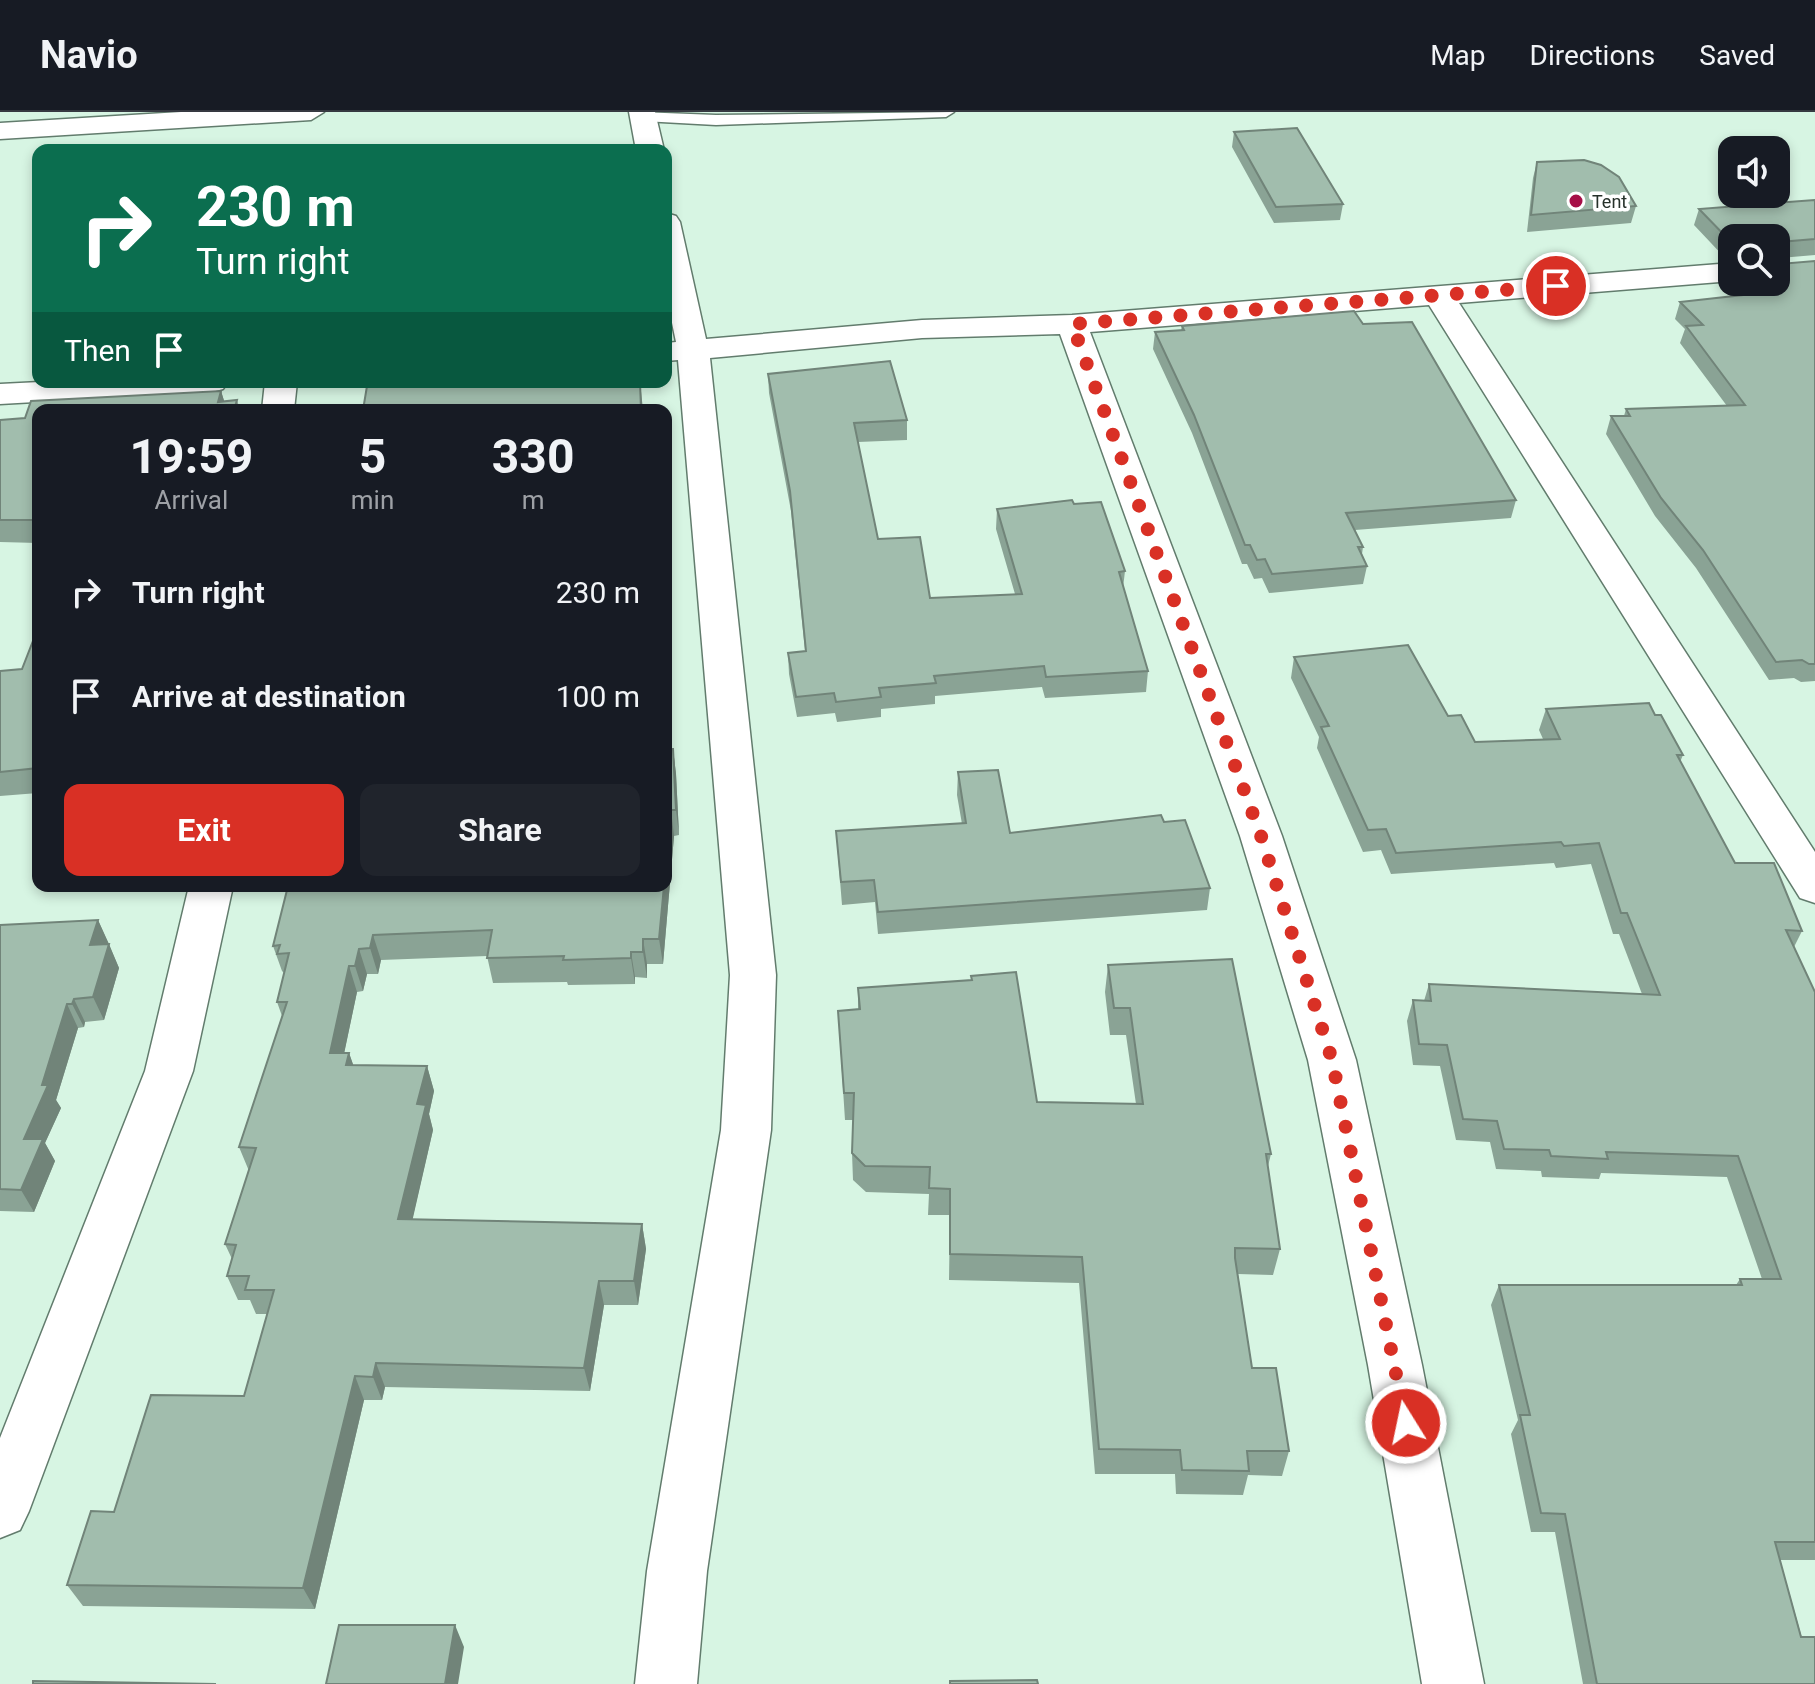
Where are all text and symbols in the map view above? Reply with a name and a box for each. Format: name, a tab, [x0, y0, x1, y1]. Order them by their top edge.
text: Navio	[40, 33, 138, 77]
text: Map	[1430, 39, 1486, 72]
text: Directions	[1530, 39, 1655, 72]
text: Saved	[1699, 39, 1775, 72]
map controls	[1718, 136, 1790, 296]
button: sound	[1718, 136, 1790, 208]
text: 230 m	[196, 174, 355, 240]
icon: right	[64, 176, 168, 280]
place label: Tent	[1592, 191, 1627, 212]
marker: Tent	[1567, 192, 1585, 210]
button: search	[1718, 224, 1790, 296]
text: Turn right	[196, 241, 349, 283]
pin	[1522, 252, 1590, 320]
icon: arrive	[1534, 264, 1578, 308]
icon: arrive	[147, 328, 191, 372]
text: Then	[64, 333, 131, 368]
text: 19:59	[130, 428, 253, 485]
text: 5	[359, 428, 386, 485]
text: 330	[492, 428, 574, 485]
text: Arrival	[155, 485, 228, 515]
text: min	[351, 485, 394, 515]
text: m	[522, 485, 545, 515]
icon: right	[64, 570, 108, 614]
text: Turn right	[132, 575, 265, 610]
text: 230 m	[556, 575, 640, 610]
icon: arrive	[64, 674, 108, 718]
text: Arrive at destination	[132, 679, 406, 714]
text: 100 m	[556, 679, 640, 714]
button: Exit	[64, 784, 344, 876]
button: Share	[360, 784, 640, 876]
position arrow	[1364, 1381, 1448, 1465]

